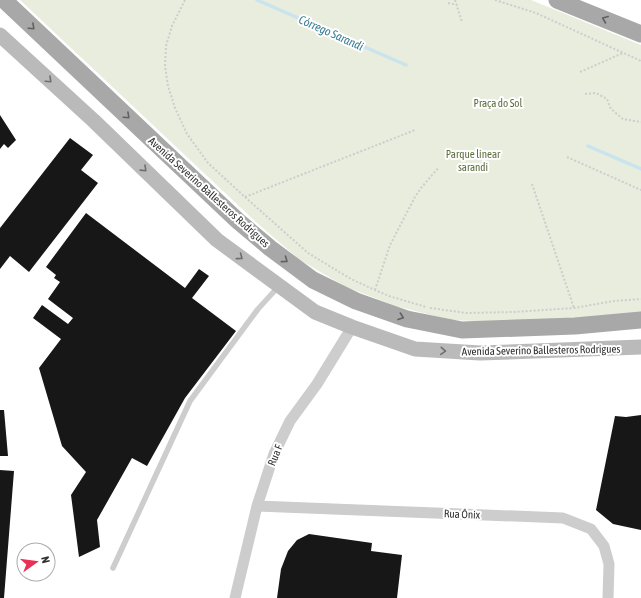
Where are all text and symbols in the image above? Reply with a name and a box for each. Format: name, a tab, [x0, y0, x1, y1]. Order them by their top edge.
water label: Córrego Sarandi	[296, 13, 366, 54]
one-way arrow	[601, 16, 608, 24]
one-way arrow	[27, 22, 35, 30]
one-way arrow	[44, 76, 52, 83]
park label: Praça do Sol	[474, 97, 522, 109]
one-way arrow	[122, 111, 129, 118]
street label: Avenida Severino Ballesteros Rodrigues	[146, 134, 272, 250]
park label: Parque linear sarandi	[446, 148, 501, 173]
one-way arrow	[139, 165, 147, 172]
one-way arrow	[236, 252, 243, 260]
one-way arrow	[281, 255, 288, 262]
one-way arrow	[397, 312, 404, 321]
street label: Avenida Severino Ballesteros Rodrigues	[462, 343, 620, 357]
one-way arrow	[440, 346, 446, 355]
street label: Rua F	[265, 442, 285, 467]
street label: Rua Ônix	[444, 507, 481, 521]
north arrow	[16, 542, 56, 582]
text: N	[39, 555, 52, 564]

